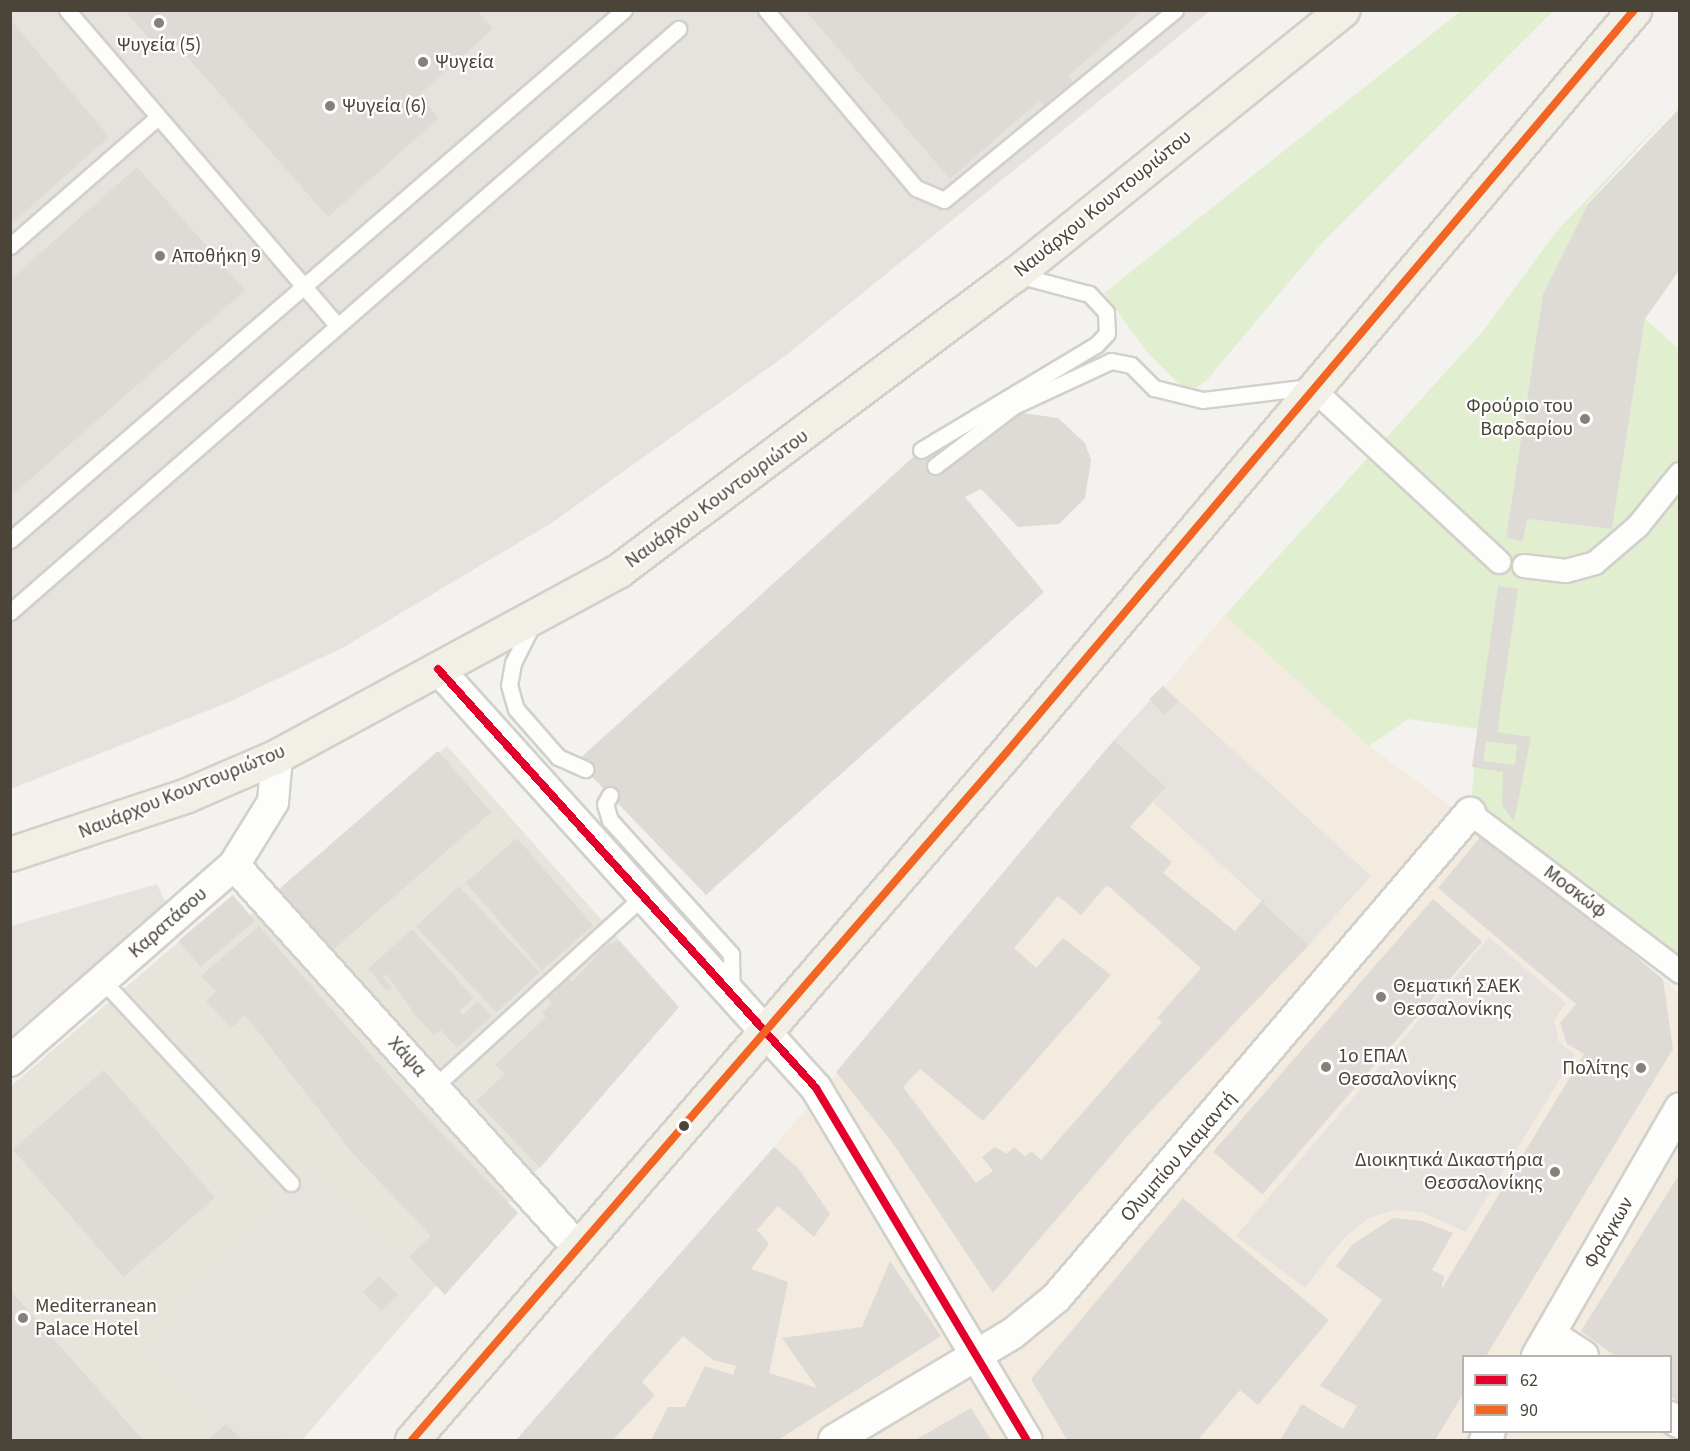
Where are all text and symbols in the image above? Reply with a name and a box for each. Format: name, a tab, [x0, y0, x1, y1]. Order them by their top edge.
marker: Ψυγεία (5)	[152, 16, 166, 30]
place label: Ψυγεία (5)	[117, 33, 201, 57]
place label: Ψυγεία	[435, 50, 494, 74]
marker: Ψυγεία	[416, 55, 430, 69]
place label: Ψυγεία (6)	[342, 94, 427, 118]
marker: Ψυγεία (6)	[323, 99, 337, 113]
street label: Ναυάρχου Κουντουριώτου	[1010, 125, 1196, 283]
place label: Αποθήκη 9	[172, 244, 261, 268]
marker: Αποθήκη 9	[153, 249, 167, 263]
place label: Φρούριο του Βαρδαρίου	[1466, 395, 1573, 442]
marker: Φρούριο του Βαρδαρίου	[1578, 412, 1592, 426]
street label: Ναυάρχου Κουντουριώτου	[621, 424, 813, 574]
street label: Ναυάρχου Κουντουριώτου	[75, 739, 289, 845]
street label: Μοσκώφ	[1539, 860, 1611, 924]
street label: Καρατάσου	[124, 882, 212, 964]
place label: Θεματική ΣΑΕΚ Θεσσαλονίκης	[1393, 974, 1520, 1021]
marker: Θεματική ΣΑΕΚ Θεσσαλονίκης	[1374, 990, 1388, 1004]
street label: Χάψα	[383, 1032, 431, 1082]
place label: 1ο ΕΠΑΛ Θεσσαλονίκης	[1338, 1044, 1457, 1091]
place label: Πολίτης	[1562, 1056, 1629, 1080]
marker: 1ο ΕΠΑΛ Θεσσαλονίκης	[1319, 1060, 1333, 1074]
marker: Πολίτης	[1634, 1061, 1648, 1075]
street label: Ολυμπίου Διαμαντή	[1116, 1087, 1242, 1227]
unlabelled marker	[678, 1120, 690, 1132]
place label: Διοικητικά Δικαστήρια Θεσσαλονίκης	[1355, 1148, 1543, 1195]
marker: Διοικητικά Δικαστήρια Θεσσαλονίκης	[1548, 1165, 1562, 1179]
street label: Φράγκων	[1579, 1193, 1639, 1273]
place label: Mediterranean Palace Hotel	[35, 1294, 157, 1341]
marker: Mediterranean Palace Hotel	[16, 1311, 30, 1325]
legend	[1462, 1355, 1672, 1433]
text: 62	[1520, 1368, 1538, 1393]
text: 90	[1520, 1398, 1538, 1423]

